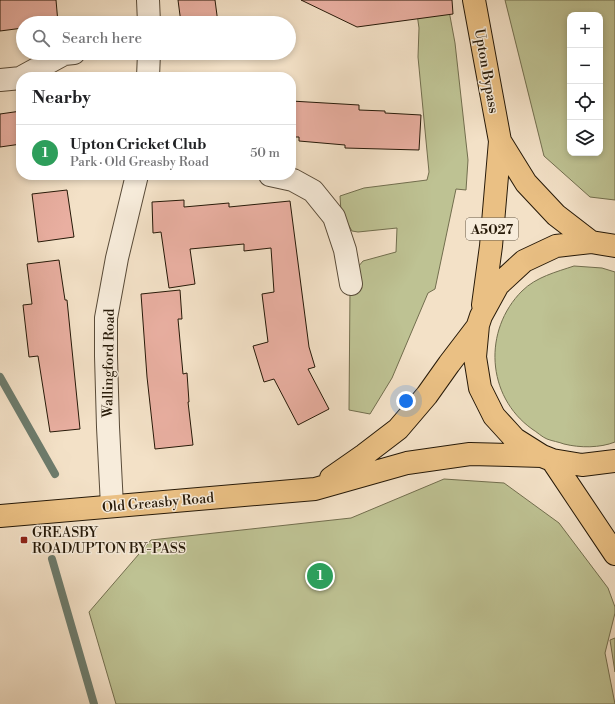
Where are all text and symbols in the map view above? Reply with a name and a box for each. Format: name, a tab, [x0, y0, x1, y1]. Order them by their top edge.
map controls	[567, 12, 603, 156]
button: +	[567, 12, 603, 48]
search box	[16, 16, 296, 60]
icon: search	[30, 27, 52, 49]
street label: Upton Bypass	[470, 27, 502, 115]
text: Search here	[62, 29, 142, 48]
button: −	[567, 48, 603, 84]
button: locate	[567, 84, 603, 120]
text: Nearby	[32, 87, 91, 109]
button: layers	[567, 120, 603, 156]
text: Upton Cricket Club	[70, 135, 207, 154]
text: 1	[42, 145, 48, 161]
text: 50 m	[250, 145, 280, 161]
text: Park · Old Greasby Road	[70, 154, 209, 170]
road number: A5027	[466, 218, 518, 240]
street label: Wallingford Road	[99, 308, 119, 419]
your location	[396, 391, 416, 411]
street label: Old Greasby Road	[101, 489, 215, 517]
place label: GREASBY ROAD/UPTON BY-PASS	[32, 524, 186, 558]
marker: GREASBY ROAD/UPTON BY-PASS	[19, 535, 29, 545]
pin: 1	[307, 561, 333, 591]

